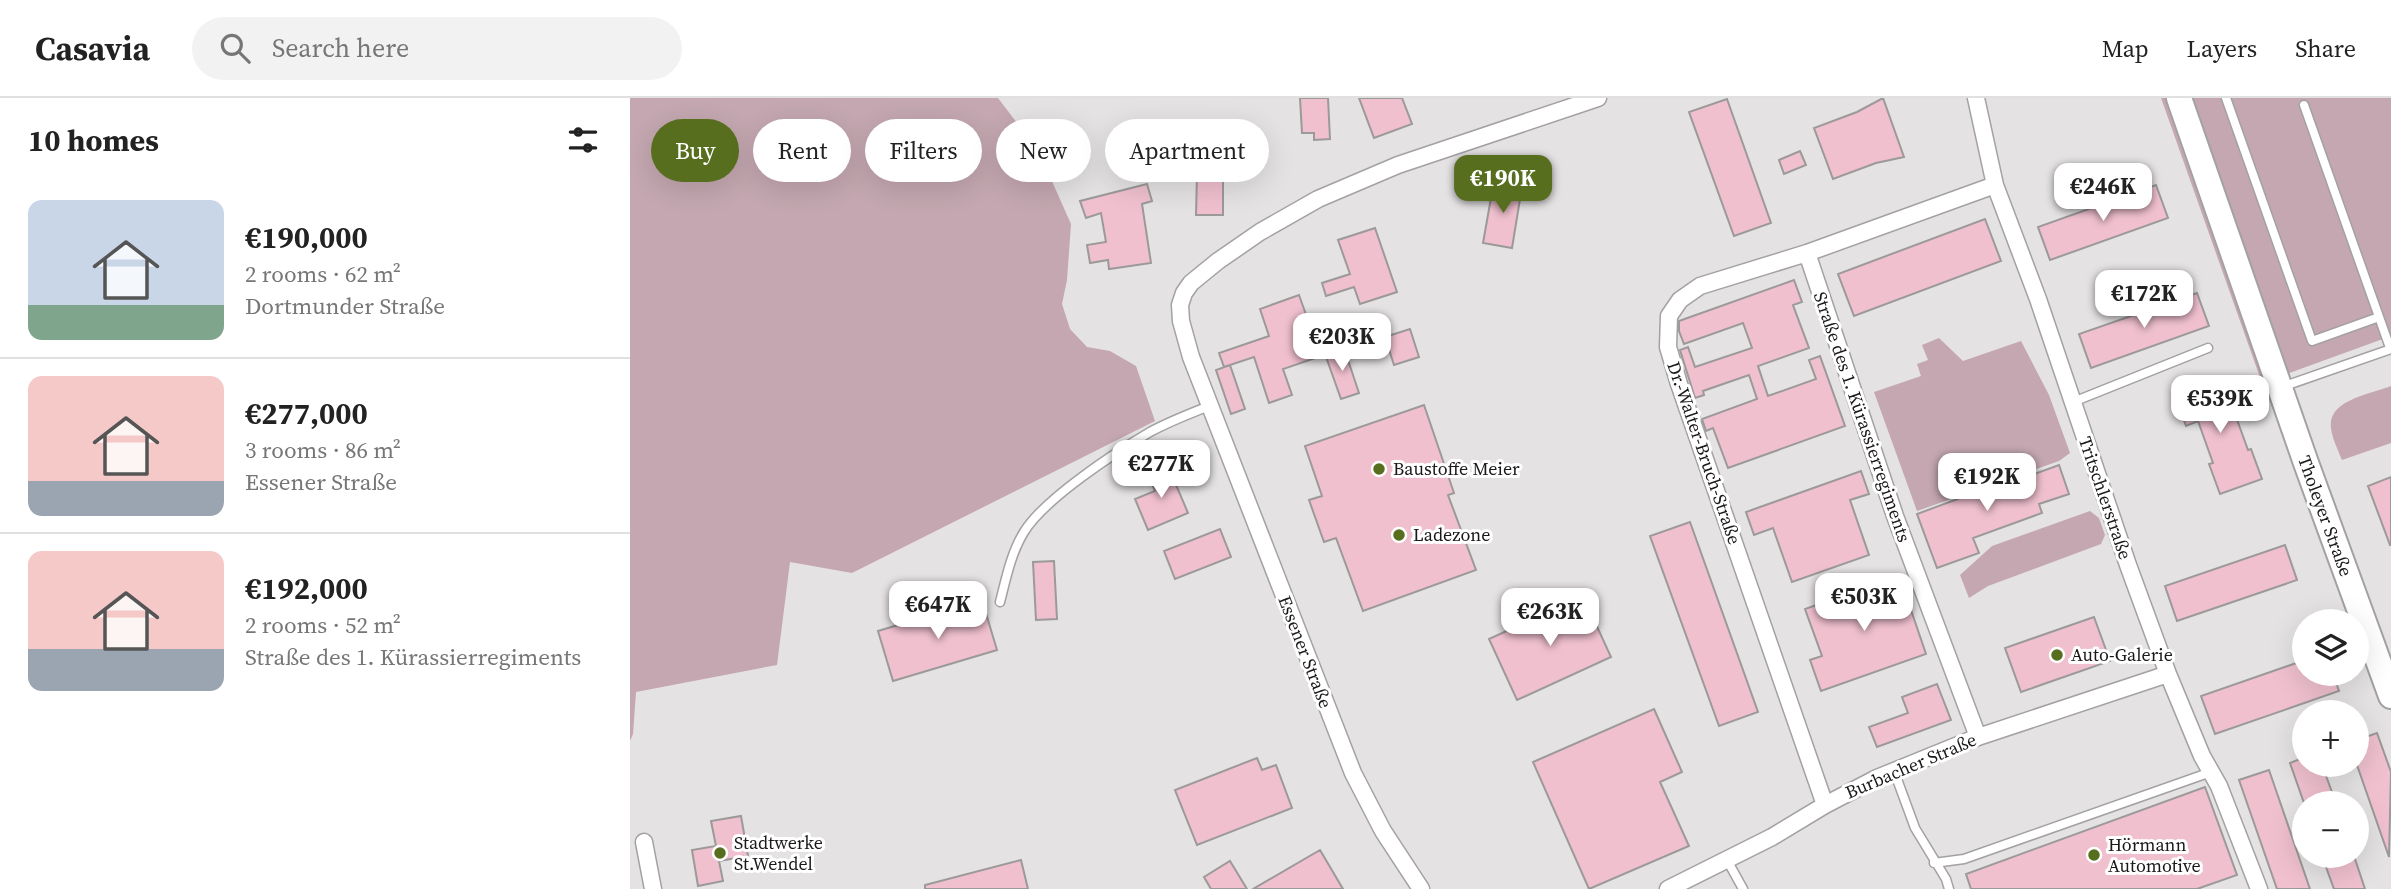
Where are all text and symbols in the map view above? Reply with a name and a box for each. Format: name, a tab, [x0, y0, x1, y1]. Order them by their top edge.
search box	[192, 17, 682, 80]
text: Casavia	[35, 26, 150, 71]
icon: search	[216, 29, 254, 67]
text: Search here	[272, 30, 409, 66]
text: Map	[2102, 32, 2149, 65]
text: Layers	[2187, 32, 2257, 65]
text: Share	[2295, 32, 2356, 65]
chip: Buy	[651, 119, 739, 182]
chip: Rent	[753, 119, 851, 182]
chip: Filters	[865, 119, 982, 182]
chip: New	[996, 119, 1091, 182]
chip: Apartment	[1105, 119, 1269, 182]
text: 10 homes	[28, 120, 159, 161]
icon: filters	[564, 121, 602, 159]
pin: €190K	[1454, 156, 1552, 215]
text: €190K	[1470, 162, 1536, 194]
pin: €246K	[2054, 164, 2152, 223]
text: €246K	[2070, 170, 2136, 202]
text: €190,000	[245, 217, 368, 258]
icon: home	[84, 228, 168, 312]
text: 2 rooms · 62 m²	[245, 258, 401, 290]
pin: €172K	[2095, 271, 2193, 330]
text: €172K	[2111, 277, 2177, 309]
street label: Straße des 1. Kürassierregiments	[1808, 288, 1917, 545]
text: Dortmunder Straße	[245, 290, 445, 322]
pin: €203K	[1293, 314, 1391, 373]
text: €203K	[1309, 320, 1375, 352]
street label: Dr.-Walter-Bruch-Straße	[1661, 358, 1748, 548]
pin: €539K	[2171, 376, 2269, 435]
text: €539K	[2187, 382, 2253, 414]
text: €277,000	[245, 393, 368, 434]
icon: home	[84, 404, 168, 488]
street label: Tritschlerstraße	[2073, 433, 2138, 563]
text: 3 rooms · 86 m²	[245, 434, 401, 466]
pin: €277K	[1112, 440, 1210, 500]
text: €277K	[1128, 447, 1194, 479]
street label: Tholeyer Straße	[2292, 452, 2359, 580]
pin: €192K	[1938, 454, 2036, 513]
place label: Baustoffe Meier	[1393, 456, 1520, 481]
text: €192K	[1954, 460, 2020, 492]
marker: Baustoffe Meier	[1371, 461, 1387, 477]
text: Essener Straße	[245, 466, 397, 498]
place label: Ladezone	[1413, 522, 1490, 547]
marker: Ladezone	[1391, 527, 1407, 543]
text: €192,000	[245, 568, 368, 609]
pin: €503K	[1815, 574, 1913, 633]
icon: home	[84, 579, 168, 663]
text: €503K	[1831, 580, 1897, 612]
pin: €647K	[889, 582, 987, 641]
text: €647K	[905, 588, 971, 620]
pin: €263K	[1501, 588, 1599, 648]
street label: Essener Straße	[1272, 592, 1338, 712]
text: €263K	[1517, 595, 1583, 627]
text: 2 rooms · 52 m²	[245, 609, 401, 641]
map controls	[2292, 609, 2369, 868]
button: layers	[2292, 609, 2369, 686]
text: Straße des 1. Kürassierregiments	[245, 641, 581, 673]
place label: Auto-Galerie	[2071, 642, 2173, 667]
marker: Auto-Galerie	[2049, 647, 2065, 663]
button: +	[2292, 700, 2369, 777]
street label: Burbacher Straße	[1841, 727, 1980, 804]
button: −	[2292, 791, 2369, 868]
place label: Stadtwerke St.Wendel	[734, 830, 823, 876]
place label: Hörmann Automotive	[2108, 832, 2201, 878]
marker: Stadtwerke St.Wendel	[712, 845, 728, 861]
marker: Hörmann Automotive	[2086, 847, 2102, 863]

